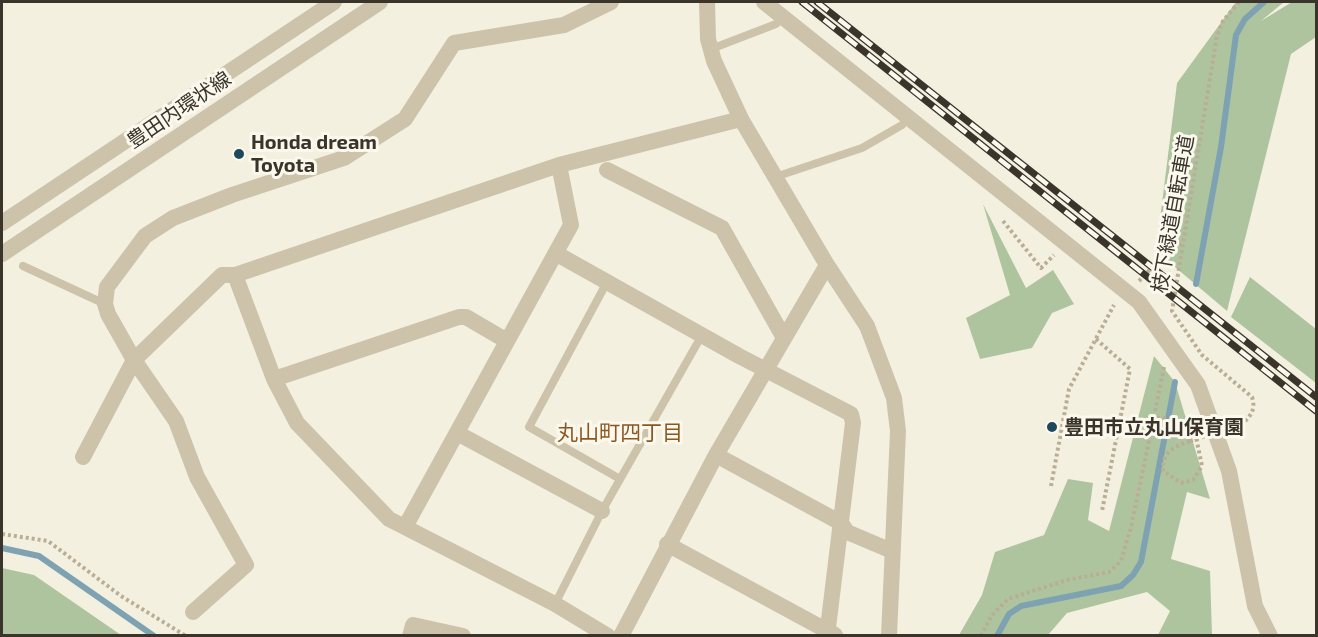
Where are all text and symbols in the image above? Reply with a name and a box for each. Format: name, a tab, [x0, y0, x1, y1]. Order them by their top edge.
street label: 豊田内環状線	[123, 67, 235, 153]
place label: Honda dream Toyota	[251, 130, 377, 177]
street label: 枝下緑道自転車道	[1147, 133, 1199, 295]
marker: Honda dream Toyota	[232, 147, 246, 161]
place label: 豊田市立丸山保育園	[1064, 415, 1244, 439]
district label: 丸山町四丁目	[557, 420, 683, 446]
marker: 豊田市立丸山保育園	[1045, 420, 1059, 434]

